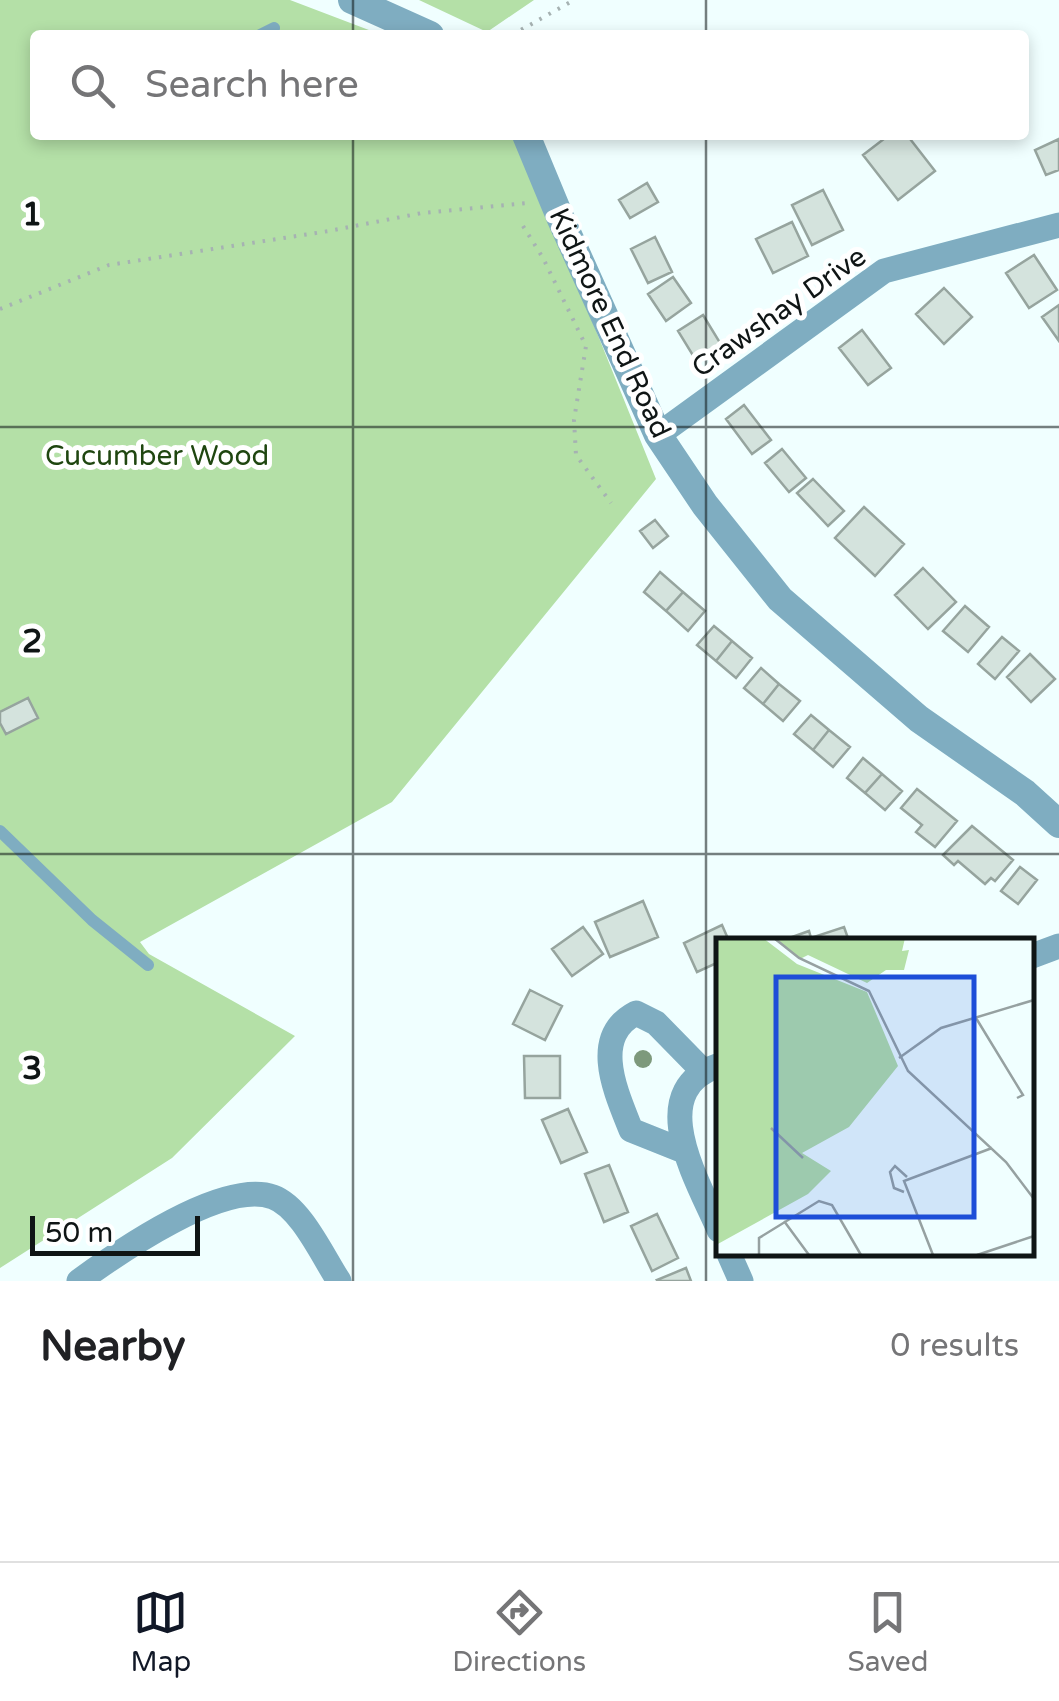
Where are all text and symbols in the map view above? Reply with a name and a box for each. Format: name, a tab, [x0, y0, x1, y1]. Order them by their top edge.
search box	[30, 30, 1029, 140]
icon: search	[65, 58, 120, 113]
text: Search here	[145, 62, 359, 108]
text: 1	[22, 196, 42, 234]
street label: Kidmore End Road	[542, 203, 678, 443]
street label: Crawshay Drive	[685, 239, 873, 385]
park label: Cucumber Wood	[45, 439, 269, 473]
text: 2	[22, 623, 42, 661]
inset map	[716, 938, 1034, 1256]
text: 3	[22, 1050, 42, 1088]
scale bar	[30, 1211, 200, 1256]
text: 50 m	[45, 1216, 113, 1250]
text: Nearby	[40, 1321, 185, 1372]
text: 0 results	[890, 1327, 1019, 1365]
tab: Map	[131, 1585, 191, 1679]
tab: Directions	[452, 1585, 586, 1679]
tab: Saved	[847, 1585, 928, 1679]

